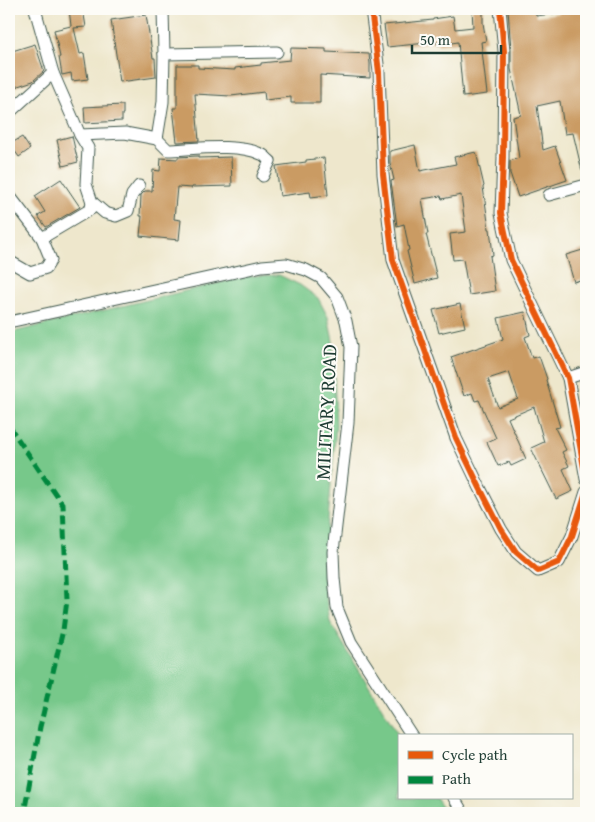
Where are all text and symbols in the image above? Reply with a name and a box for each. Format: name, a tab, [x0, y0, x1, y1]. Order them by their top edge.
scale bar	[412, 22, 501, 54]
text: 50 m	[420, 29, 451, 50]
street label: MILITARY ROAD	[307, 343, 344, 481]
legend	[398, 734, 572, 800]
text: Cycle path	[442, 744, 508, 765]
text: Path	[442, 768, 471, 789]

